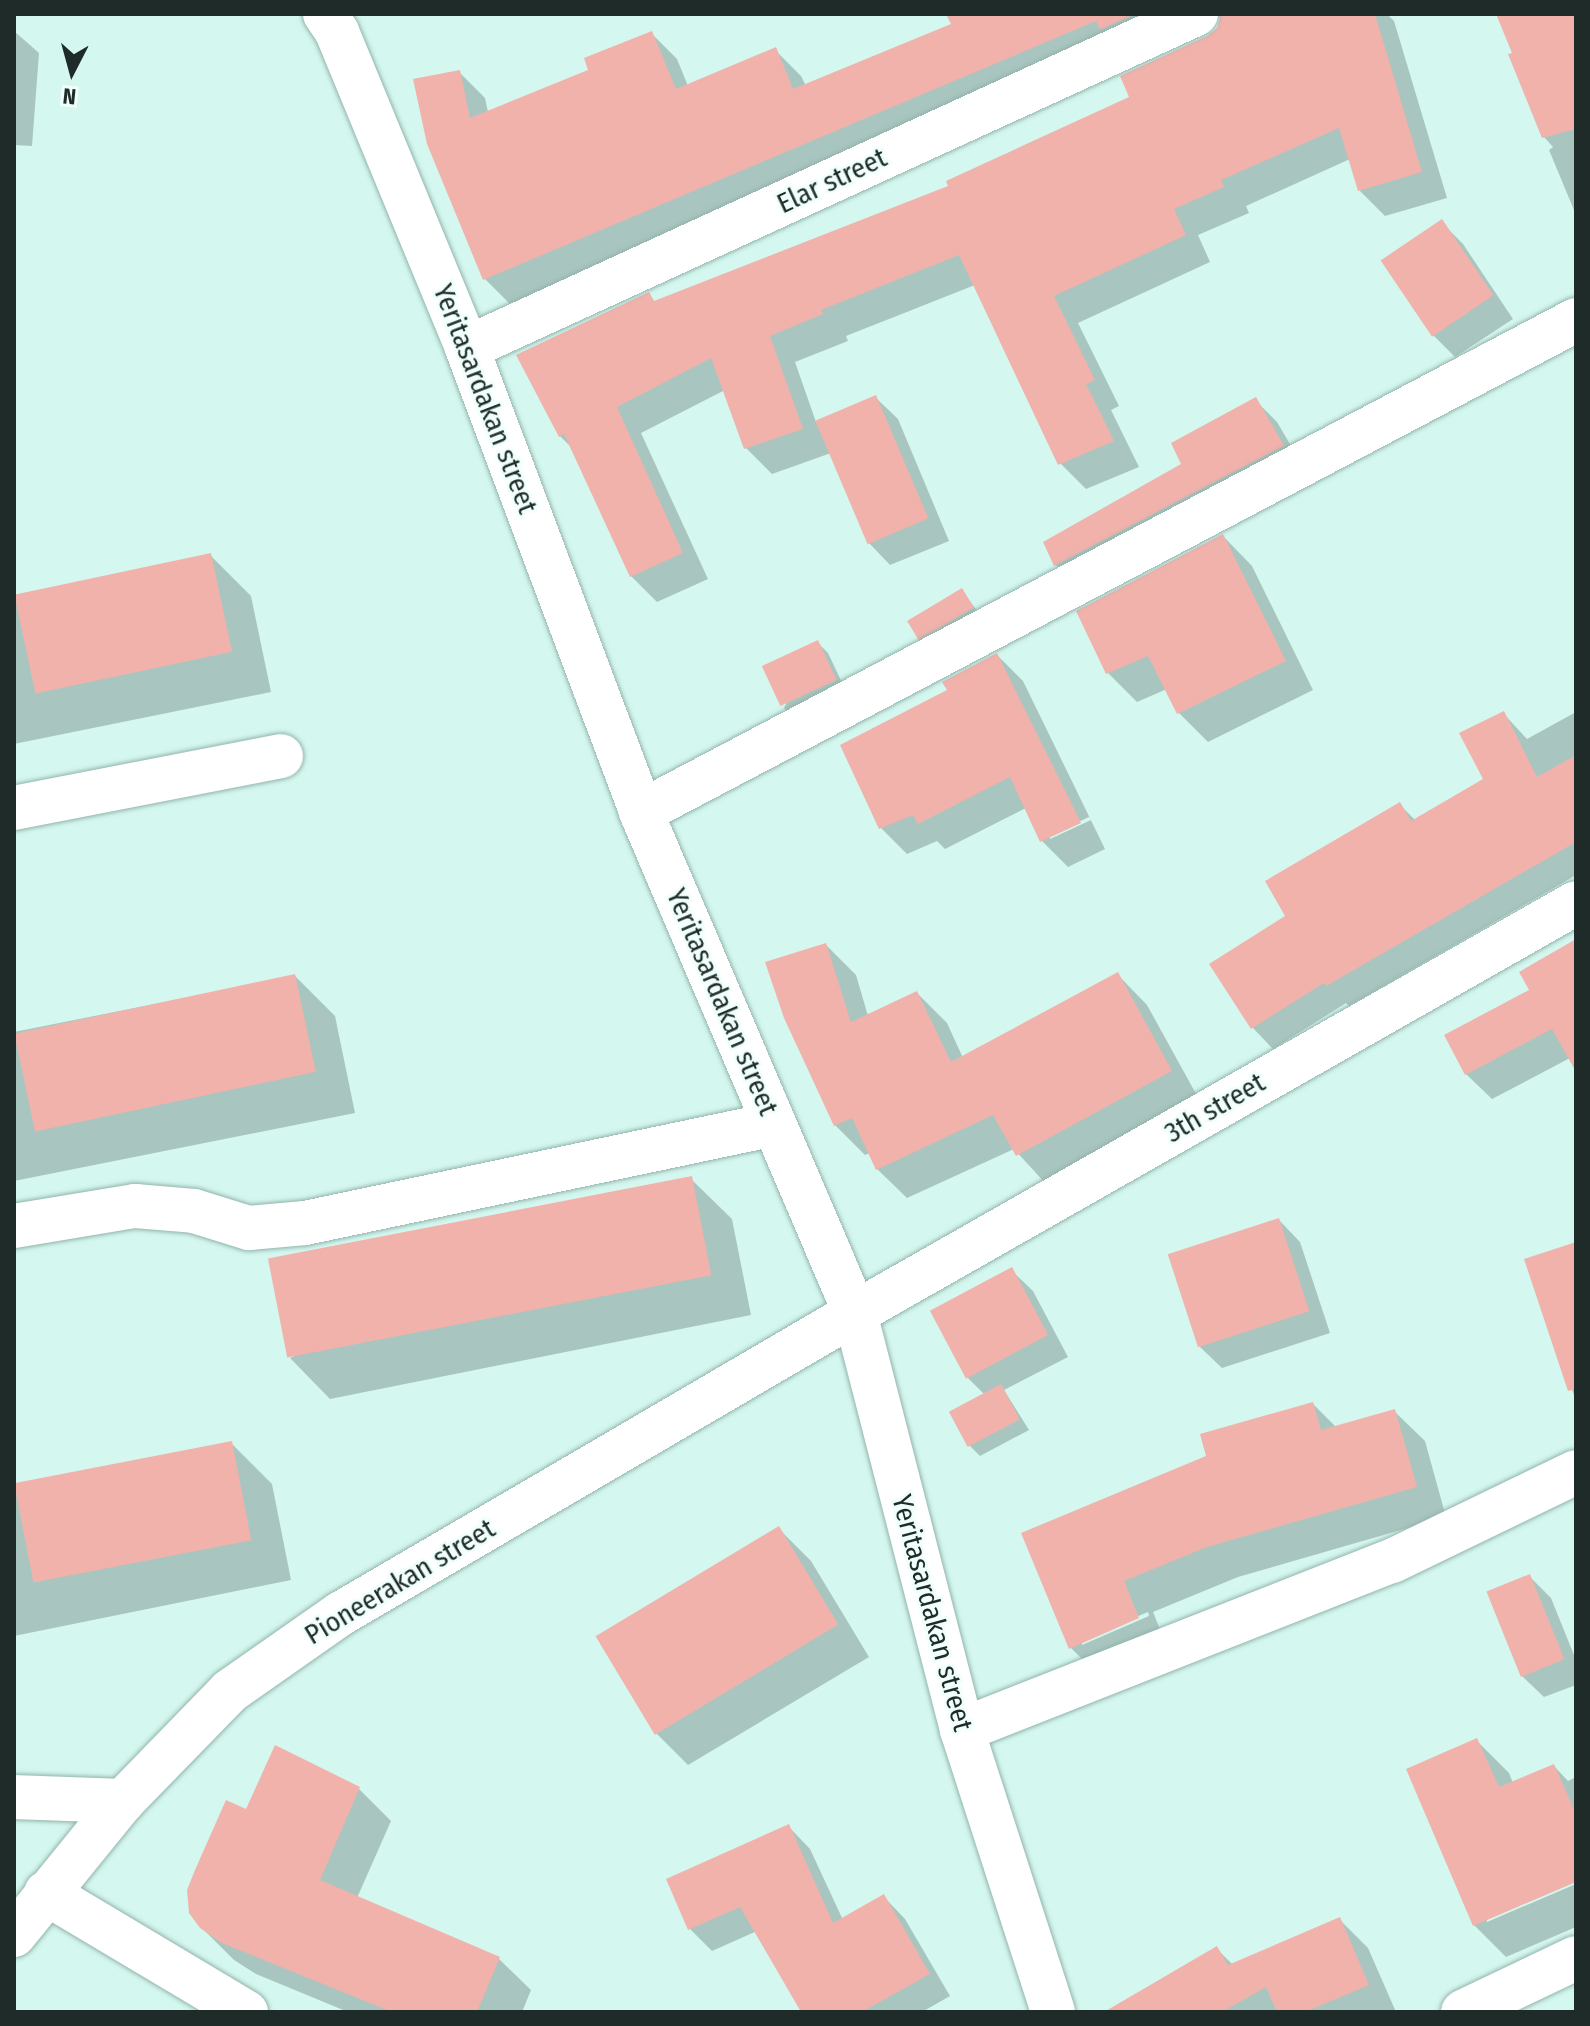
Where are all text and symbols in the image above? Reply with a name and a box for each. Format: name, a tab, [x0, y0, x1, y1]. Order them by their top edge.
north arrow	[32, 32, 112, 112]
text: N	[61, 82, 77, 110]
street label: Elar street	[772, 141, 892, 221]
street label: Yeritasardakan street	[426, 279, 544, 519]
street label: Yeritasardakan street	[659, 883, 785, 1121]
street label: 3th street	[1159, 1066, 1271, 1150]
street label: Yeritasardakan street	[884, 1491, 980, 1735]
street label: Pioneerakan street	[299, 1512, 501, 1652]

